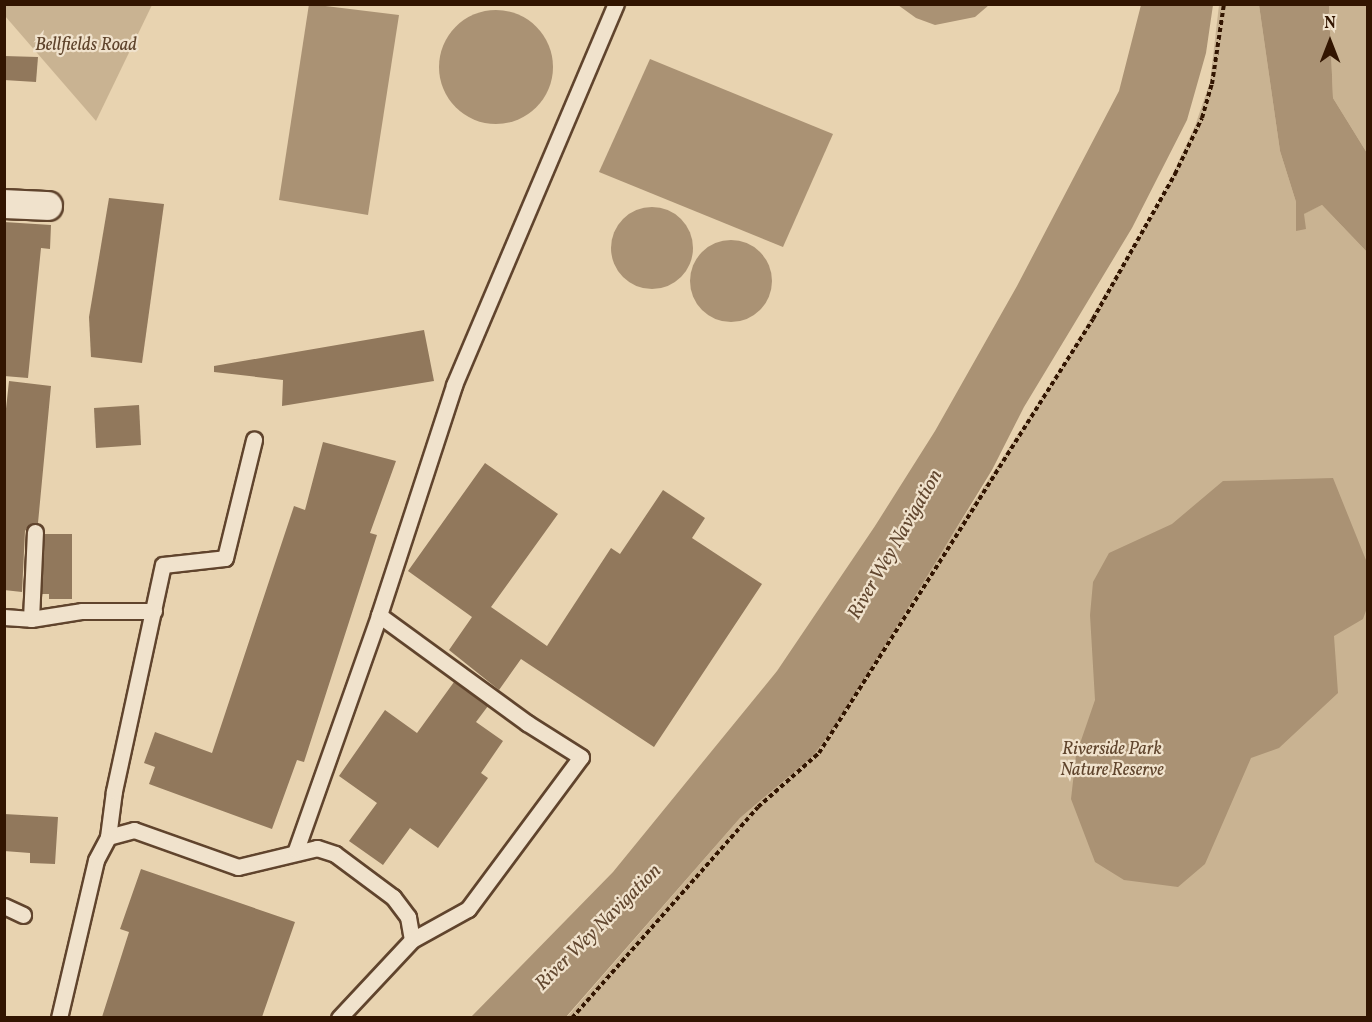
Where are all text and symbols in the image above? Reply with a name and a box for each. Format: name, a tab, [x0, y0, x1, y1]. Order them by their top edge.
north arrow	[1300, 12, 1360, 72]
text: N	[1324, 13, 1336, 35]
park label: Bellfields Road	[35, 35, 137, 57]
water label: River Wey Navigation	[843, 466, 949, 624]
park label: Riverside Park Nature Reserve	[1060, 740, 1164, 783]
water label: River Wey Navigation	[531, 860, 667, 996]

